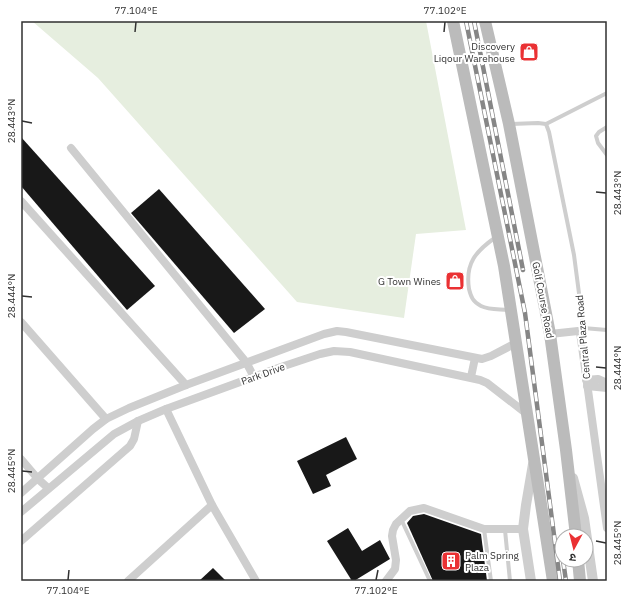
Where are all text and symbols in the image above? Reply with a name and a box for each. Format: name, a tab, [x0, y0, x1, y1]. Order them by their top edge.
text: 77.104°E	[114, 4, 158, 17]
text: 77.102°E	[423, 4, 467, 17]
place label: Discovery Liqour Warehouse	[434, 40, 516, 65]
shop icon: Discovery Liqour Warehouse	[518, 41, 540, 63]
text: 28.443°N	[5, 99, 18, 143]
text: 28.443°N	[611, 171, 624, 215]
street label: Golf Course Road	[529, 261, 557, 339]
shop icon: G Town Wines	[444, 270, 466, 292]
text: 28.444°N	[5, 274, 18, 318]
place label: G Town Wines	[378, 275, 441, 288]
street label: Central Plaza Road	[573, 294, 593, 380]
text: 28.444°N	[611, 346, 624, 390]
street label: Park Drive	[239, 360, 287, 388]
text: 28.445°N	[5, 449, 18, 493]
text: 28.445°N	[611, 521, 624, 565]
north arrow	[554, 528, 594, 568]
place label: Palm Spring Plaza	[465, 549, 520, 574]
building icon: Palm Spring Plaza	[440, 550, 462, 572]
text: उ	[568, 551, 577, 565]
text: 77.104°E	[46, 584, 90, 597]
text: 77.102°E	[354, 584, 398, 597]

